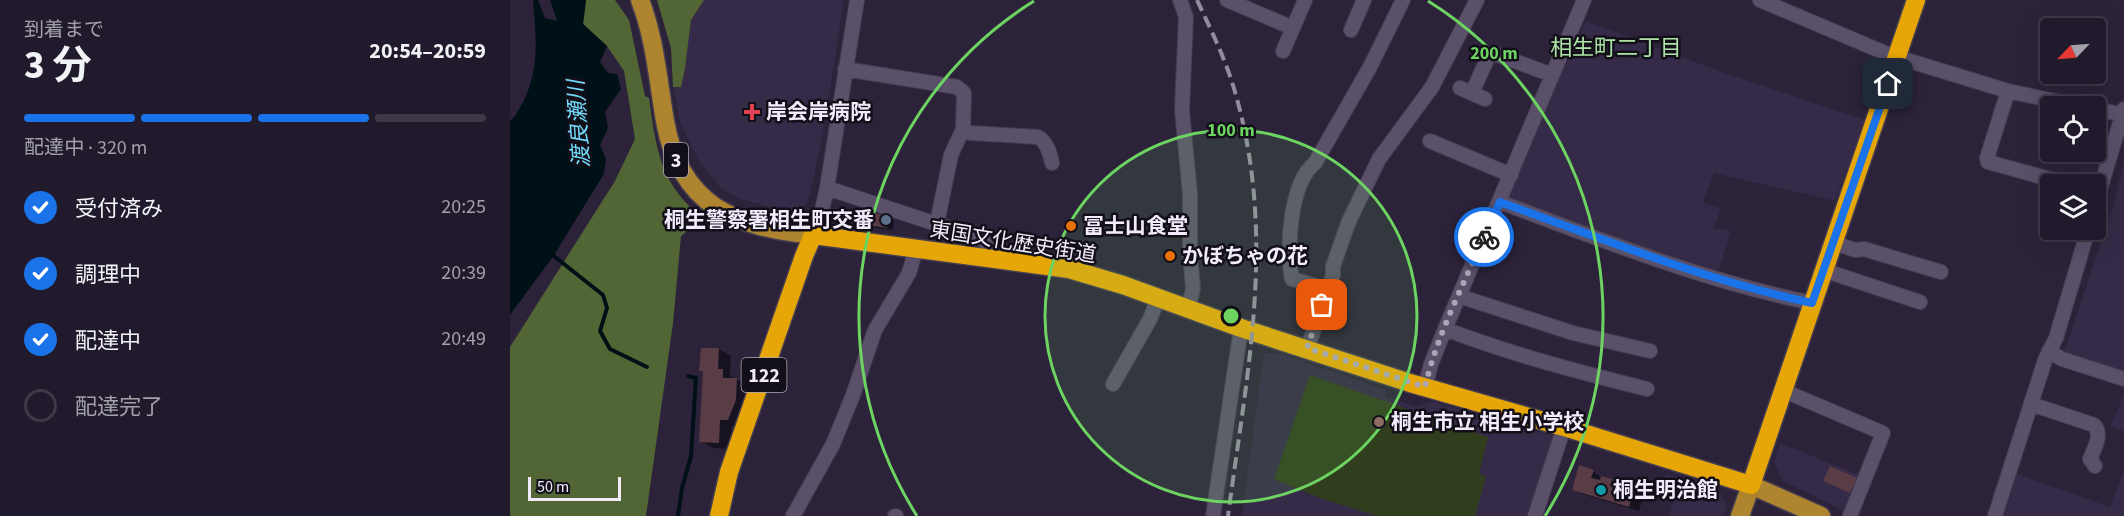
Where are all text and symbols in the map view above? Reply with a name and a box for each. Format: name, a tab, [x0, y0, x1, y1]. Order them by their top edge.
text: 到着まで	[24, 16, 104, 44]
north arrow	[2040, 18, 2106, 84]
map controls	[2040, 18, 2106, 240]
district label: 相生町二丁目	[1550, 32, 1682, 64]
text: 20:54–20:59	[369, 35, 486, 67]
text: 3 分	[24, 38, 91, 94]
text: 200 m	[1470, 41, 1518, 66]
pin	[1862, 58, 1913, 109]
icon: home	[1871, 67, 1904, 100]
water label: 渡良瀬川	[560, 77, 598, 169]
button: locate	[2040, 96, 2106, 162]
place label: 岸会岸病院	[766, 97, 871, 127]
marker: 岸会岸病院	[743, 103, 761, 121]
text: 100 m	[1207, 118, 1255, 143]
text: 配達中 · 320 m	[24, 134, 147, 162]
road number: 3	[664, 143, 688, 177]
button: layers	[2040, 174, 2106, 240]
icon: check	[24, 191, 57, 224]
text: 受付済み	[75, 193, 163, 225]
text: 20:25	[441, 193, 486, 221]
place label: 桐生警察署相生町交番	[664, 205, 874, 235]
courier	[1454, 207, 1514, 267]
place label: 冨士山食堂	[1083, 211, 1188, 241]
marker: 桐生警察署相生町交番	[879, 213, 893, 227]
street label: 東国文化歴史街道	[928, 214, 1098, 270]
marker: 冨士山食堂	[1064, 219, 1078, 233]
icon: bike	[1468, 221, 1501, 254]
place label: かぼちゃの花	[1182, 241, 1308, 271]
marker: かぼちゃの花	[1163, 249, 1177, 263]
icon: check	[24, 257, 57, 290]
text: 調理中	[75, 259, 141, 291]
text: 20:39	[441, 259, 486, 287]
pin	[1296, 279, 1347, 330]
icon: bag	[1305, 288, 1338, 321]
centre of rings	[1221, 306, 1241, 326]
icon: check	[24, 323, 57, 356]
text: 配達中	[75, 325, 141, 357]
text: 20:49	[441, 325, 486, 353]
road number: 122	[742, 358, 786, 392]
text: 配達完了	[75, 391, 163, 423]
place label: 桐生市立 相生小学校	[1391, 407, 1584, 437]
marker: 桐生市立 相生小学校	[1372, 415, 1386, 429]
scale bar	[528, 474, 621, 502]
place label: 桐生明治館	[1613, 475, 1718, 505]
text: 50 m	[537, 476, 569, 498]
marker: 桐生明治館	[1594, 483, 1608, 497]

